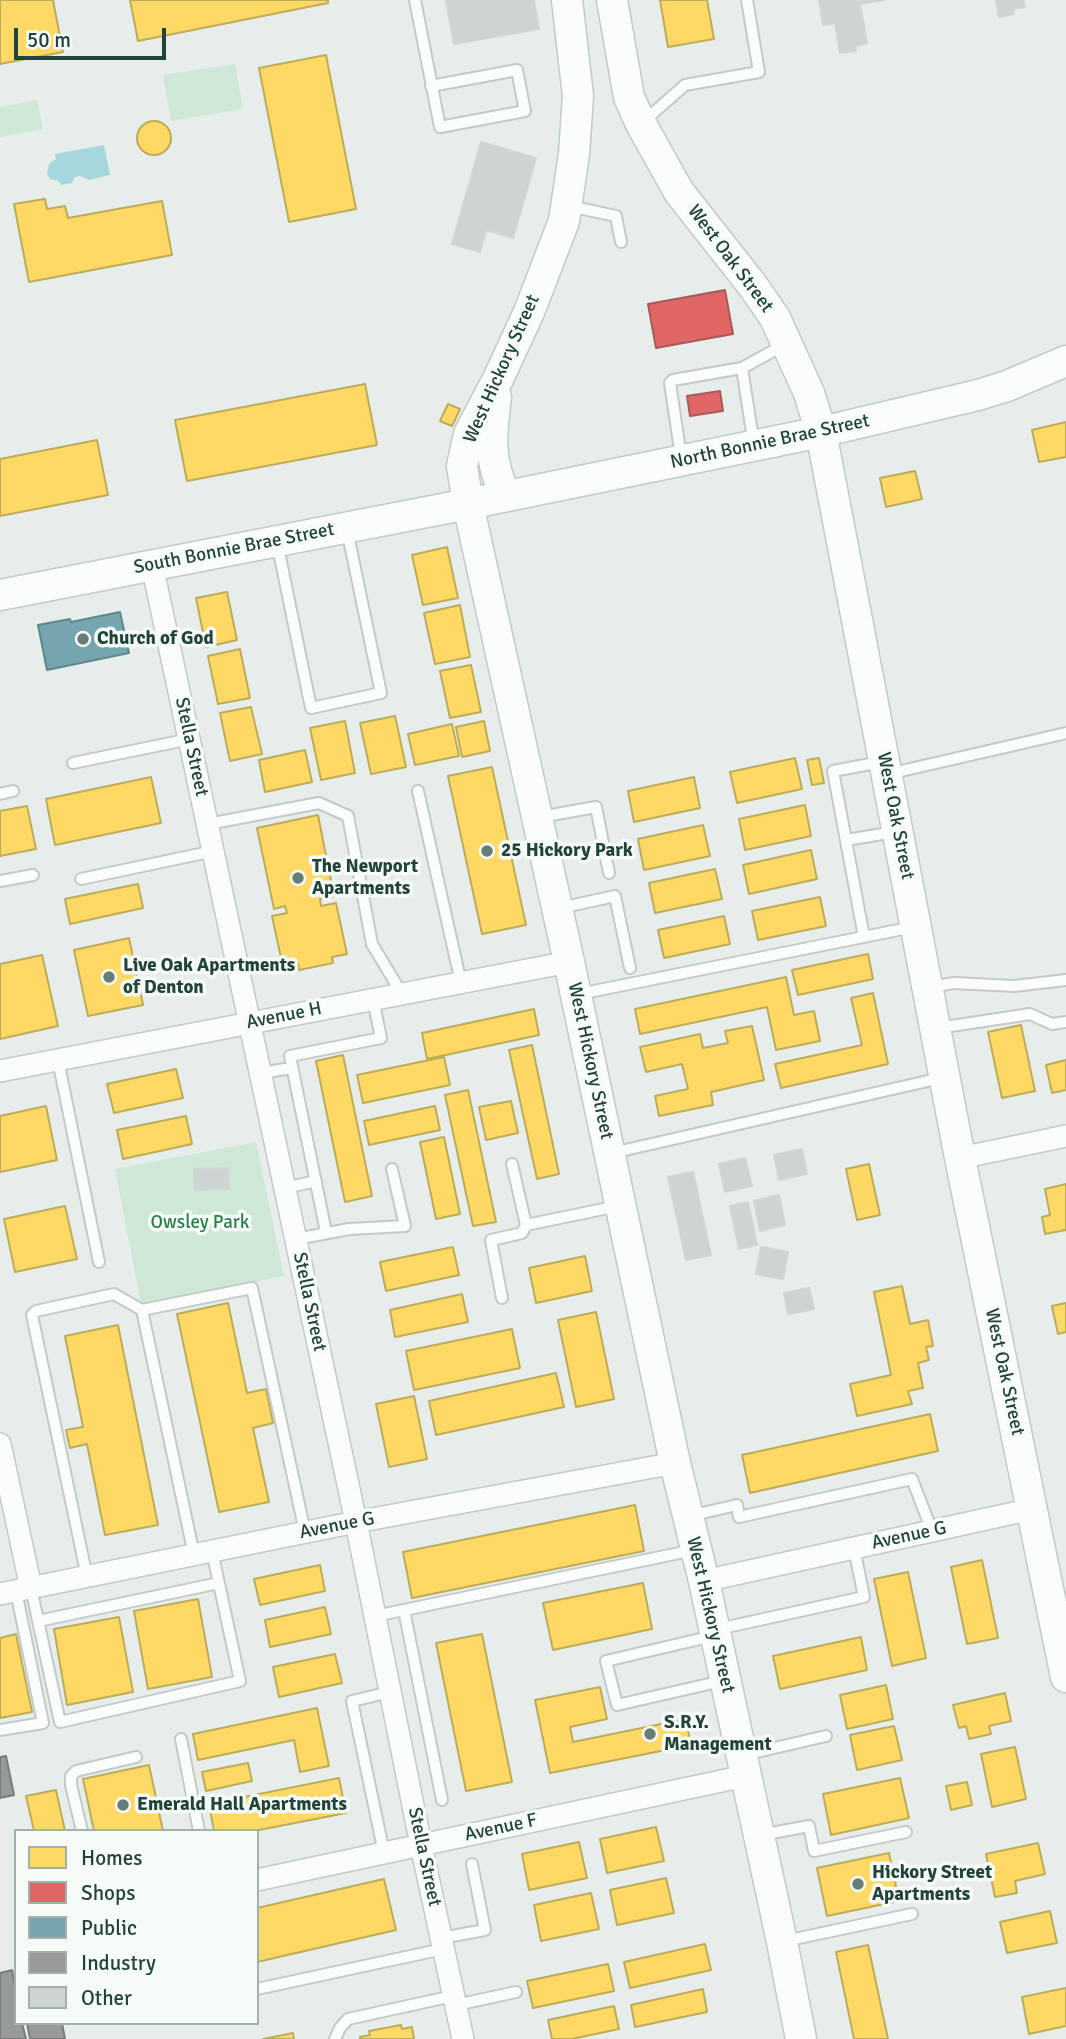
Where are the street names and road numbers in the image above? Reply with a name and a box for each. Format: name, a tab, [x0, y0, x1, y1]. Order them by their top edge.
street label: West Oak Street	[682, 201, 778, 317]
street label: West Hickory Street	[459, 291, 545, 447]
street label: North Bonnie Brae Street	[668, 410, 872, 474]
street label: South Bonnie Brae Street	[132, 518, 336, 580]
street label: Stella Street	[169, 695, 213, 799]
street label: West Oak Street	[871, 750, 919, 882]
street label: West Hickory Street	[562, 980, 618, 1142]
street label: Avenue H	[244, 998, 324, 1034]
street label: Stella Street	[287, 1250, 331, 1354]
street label: West Oak Street	[979, 1306, 1029, 1438]
street label: Avenue G	[298, 1508, 376, 1544]
street label: Avenue G	[870, 1517, 948, 1555]
street label: West Hickory Street	[681, 1534, 739, 1696]
street label: Stella Street	[402, 1805, 446, 1909]
street label: Avenue F	[463, 1809, 539, 1847]

